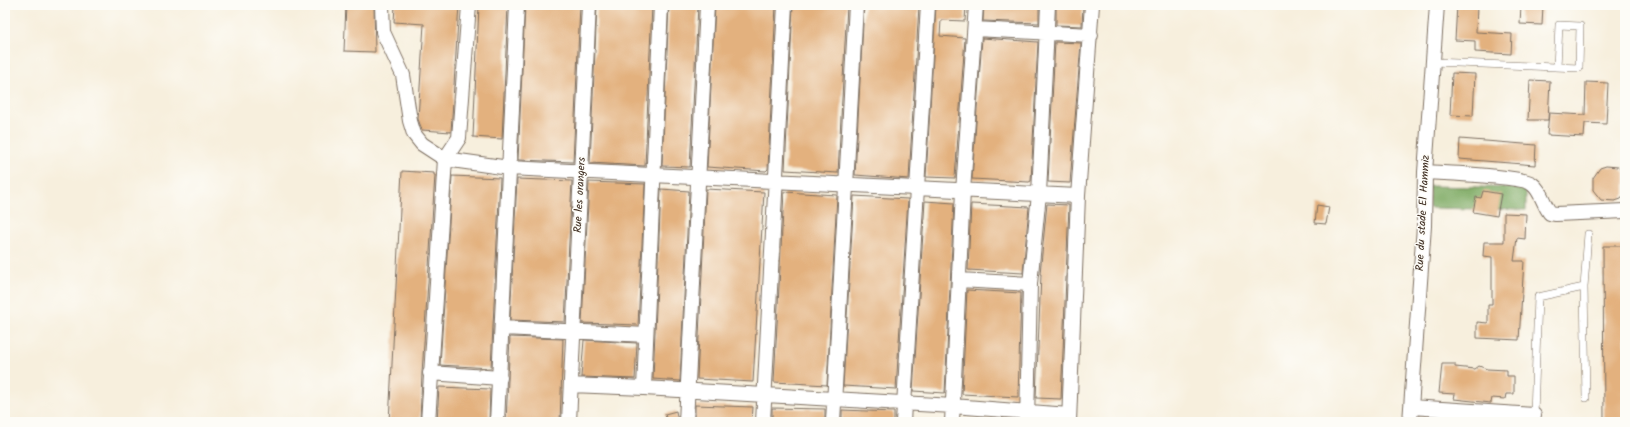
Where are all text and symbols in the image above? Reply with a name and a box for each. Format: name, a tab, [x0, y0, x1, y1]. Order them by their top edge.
street label: Rue du stade El Hammiz	[1411, 154, 1435, 272]
street label: Rue les orangers	[569, 156, 591, 233]

